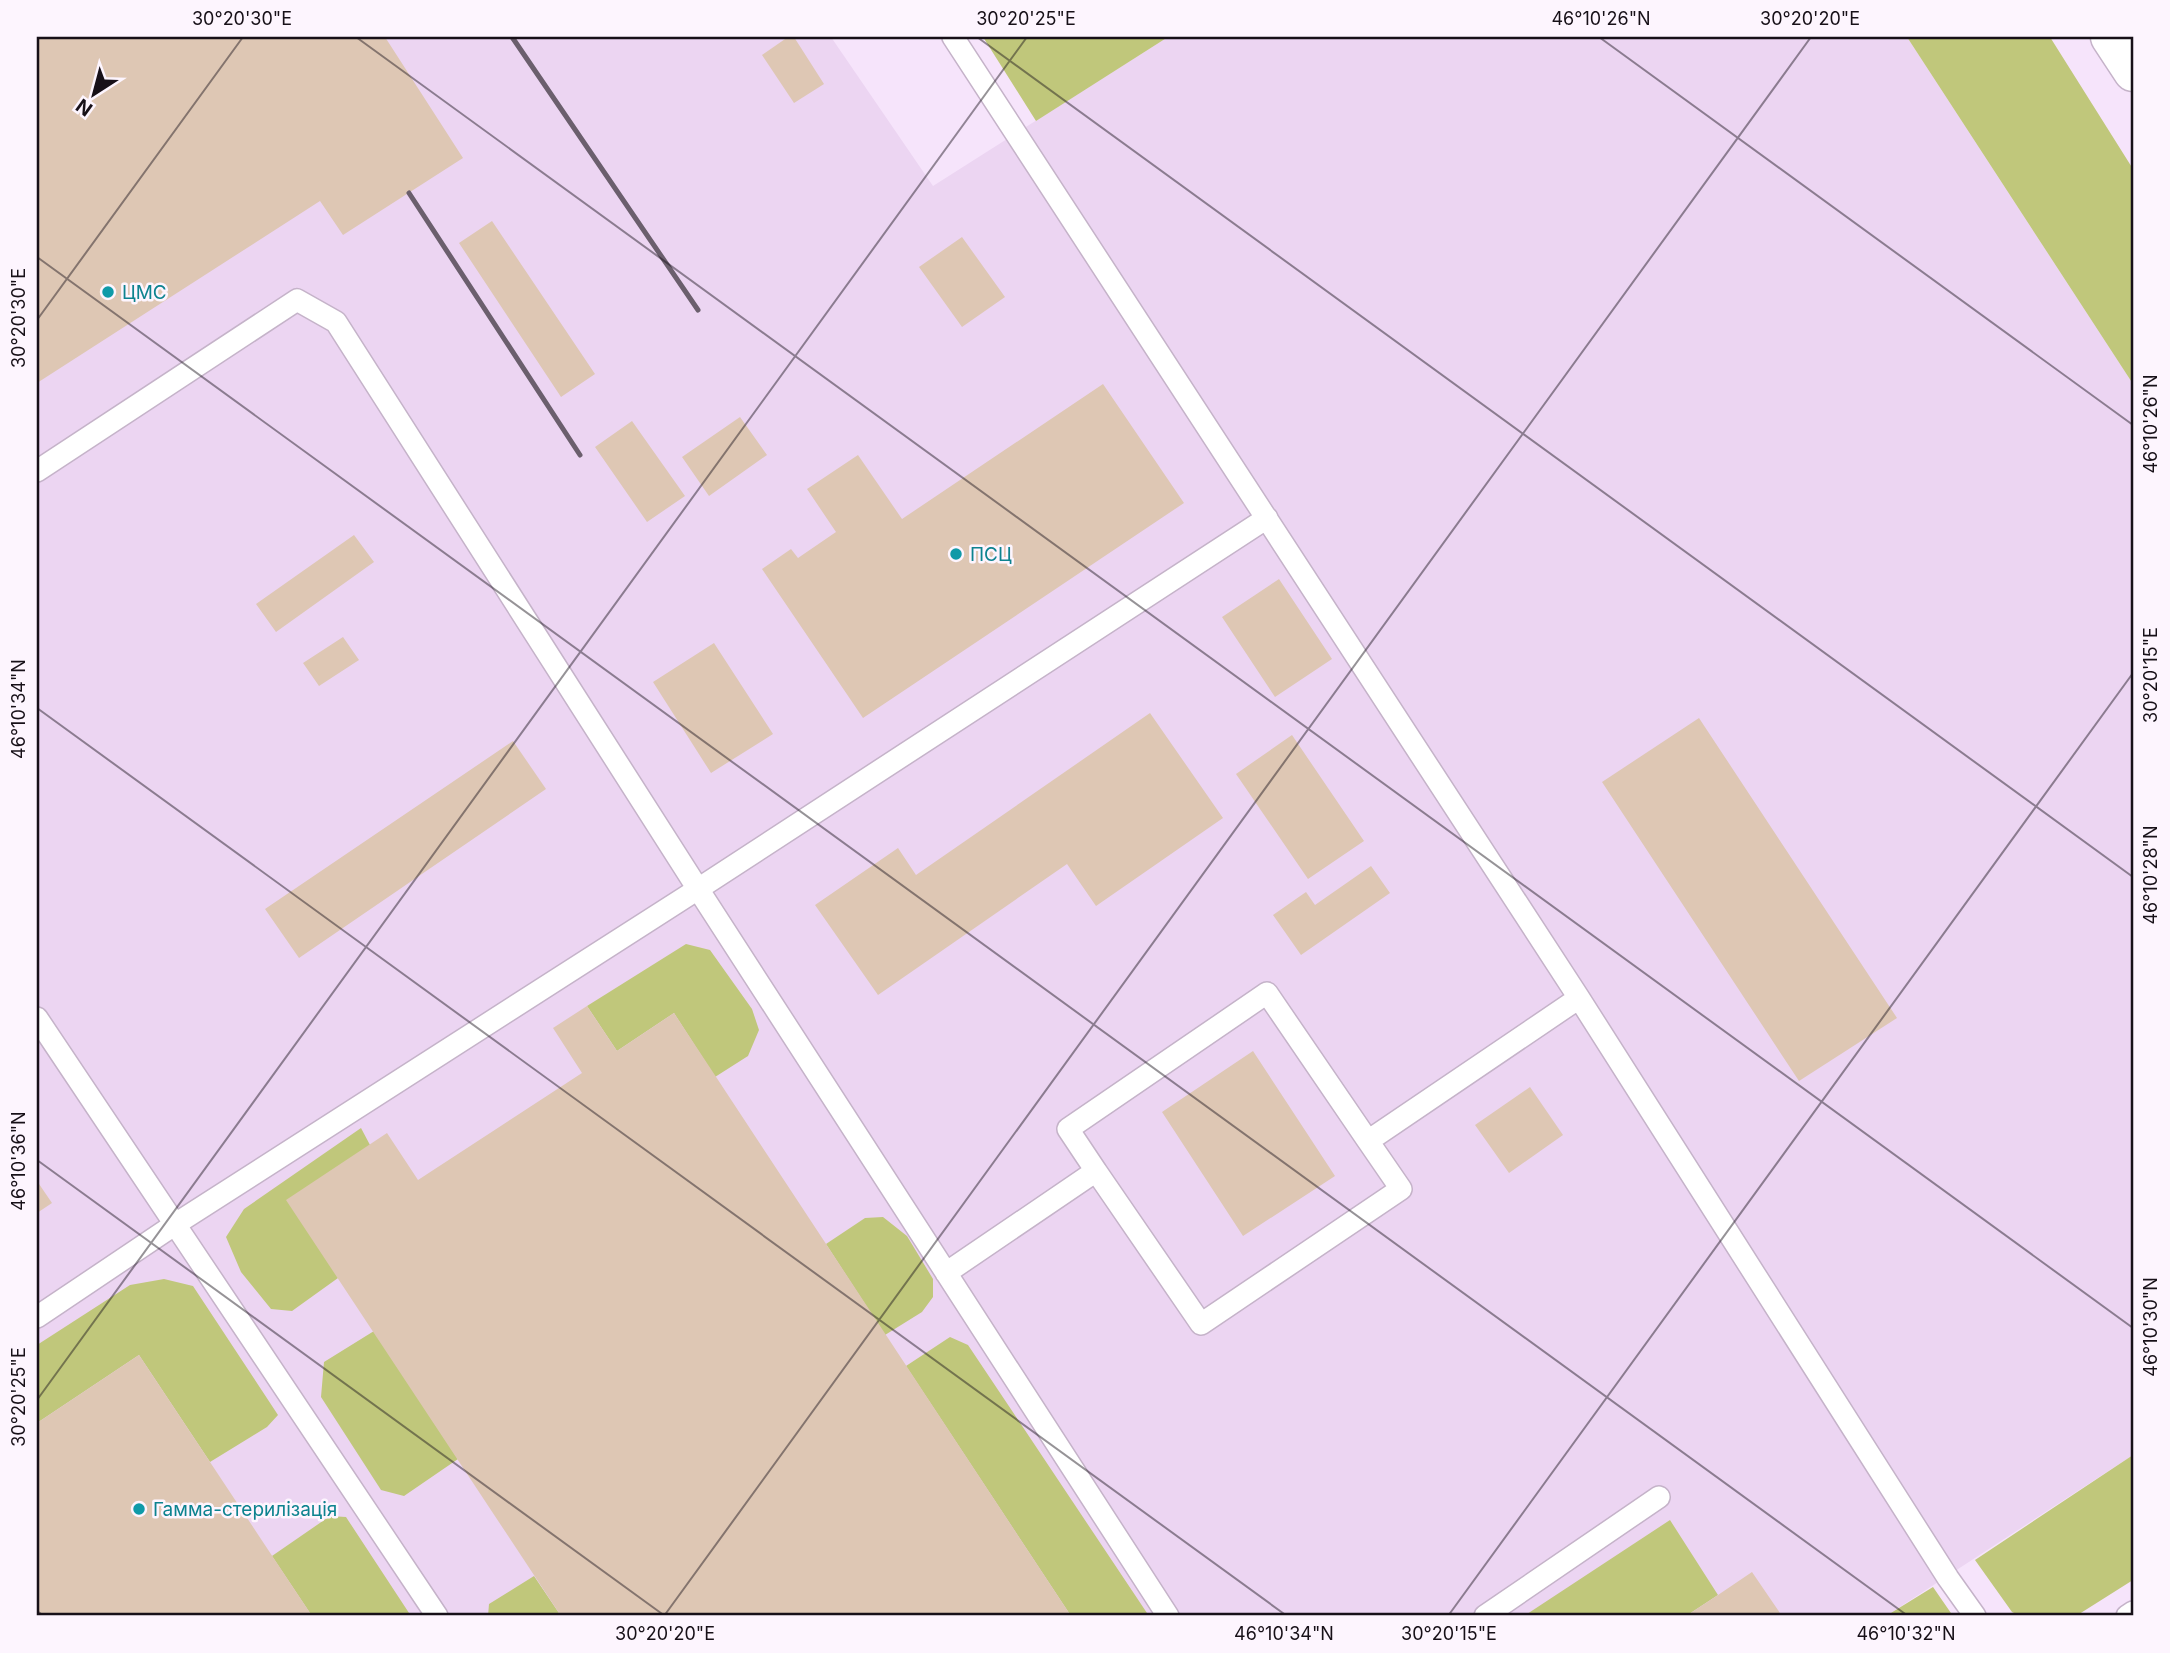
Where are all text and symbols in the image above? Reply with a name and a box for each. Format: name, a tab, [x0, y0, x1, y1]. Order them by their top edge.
text: 30°20'30"E	[192, 8, 292, 29]
text: 30°20'25"E	[976, 8, 1076, 29]
text: 46°10'26"N	[1551, 8, 1651, 29]
text: 30°20'20"E	[1760, 8, 1860, 29]
north arrow	[60, 60, 130, 130]
text: N	[72, 94, 97, 121]
text: 30°20'30"E	[8, 268, 29, 368]
place label: ЦМС	[122, 281, 167, 304]
marker: ЦМС	[100, 284, 116, 300]
text: 46°10'26"N	[2140, 374, 2161, 474]
place label: ПСЦ	[970, 543, 1012, 566]
marker: ПСЦ	[948, 546, 964, 562]
text: 30°20'15"E	[2140, 627, 2161, 723]
text: 46°10'34"N	[8, 659, 29, 759]
text: 46°10'28"N	[2140, 825, 2161, 925]
text: 46°10'36"N	[8, 1111, 29, 1211]
text: 46°10'30"N	[2140, 1277, 2161, 1377]
text: 30°20'25"E	[8, 1347, 29, 1447]
place label: Гамма-стерилізація	[153, 1498, 337, 1521]
marker: Гамма-стерилізація	[131, 1501, 147, 1517]
text: 30°20'20"E	[615, 1623, 715, 1644]
text: 46°10'34"N	[1234, 1623, 1334, 1644]
text: 30°20'15"E	[1401, 1623, 1497, 1644]
text: 46°10'32"N	[1856, 1623, 1956, 1644]

